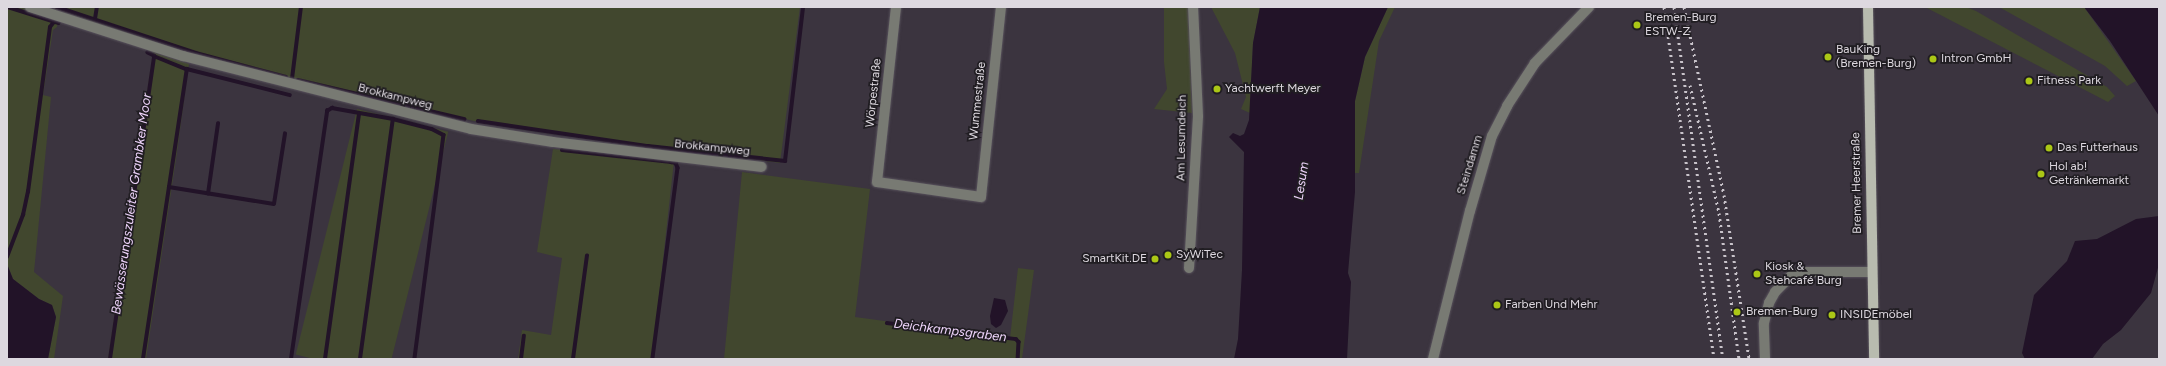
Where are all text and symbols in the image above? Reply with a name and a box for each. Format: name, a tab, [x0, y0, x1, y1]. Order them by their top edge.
place label: Bremen-Burg ESTW-Z	[1645, 11, 1717, 39]
marker: Bremen-Burg ESTW-Z	[1632, 20, 1642, 30]
place label: BauKing (Bremen-Burg)	[1836, 43, 1916, 71]
marker: BauKing (Bremen-Burg)	[1823, 52, 1833, 62]
place label: Intron GmbH	[1941, 52, 2012, 66]
marker: Intron GmbH	[1928, 54, 1938, 64]
street label: Wörpestraße	[863, 58, 885, 128]
street label: Wummestraße	[967, 61, 989, 141]
place label: Fitness Park	[2037, 74, 2101, 88]
marker: Fitness Park	[2024, 76, 2034, 86]
street label: Brokkampweg	[356, 81, 434, 113]
place label: Yachtwerft Meyer	[1225, 82, 1320, 96]
marker: Yachtwerft Meyer	[1212, 84, 1222, 94]
water label: Bewässerungszuleiter Grambker Moor	[109, 92, 155, 316]
street label: Am Lesumdeich	[1174, 95, 1190, 181]
street label: Bremer Heerstraße	[1849, 132, 1865, 234]
street label: Steindamm	[1454, 133, 1486, 197]
street label: Brokkampweg	[673, 137, 751, 159]
place label: Das Futterhaus	[2057, 141, 2138, 155]
marker: Das Futterhaus	[2044, 143, 2054, 153]
place label: Hol ab! Getränkemarkt	[2049, 160, 2129, 188]
water label: Lesum	[1291, 161, 1313, 201]
marker: Hol ab! Getränkemarkt	[2036, 169, 2046, 179]
place label: SyWiTec	[1176, 248, 1223, 262]
marker: SyWiTec	[1163, 250, 1173, 260]
place label: SmartKit.DE	[1082, 252, 1147, 266]
marker: SmartKit.DE	[1150, 254, 1160, 264]
place label: Kiosk & Stehcafé Burg	[1765, 260, 1842, 288]
marker: Kiosk & Stehcafé Burg	[1752, 269, 1762, 279]
place label: Farben Und Mehr	[1505, 298, 1597, 312]
marker: Farben Und Mehr	[1492, 300, 1502, 310]
place label: Bremen-Burg	[1746, 305, 1818, 319]
marker: Bremen-Burg	[1731, 306, 1743, 318]
place label: INSIDEmöbel	[1840, 308, 1912, 322]
marker: INSIDEmöbel	[1827, 310, 1837, 320]
water label: Deichkampsgraben	[893, 316, 1007, 346]

